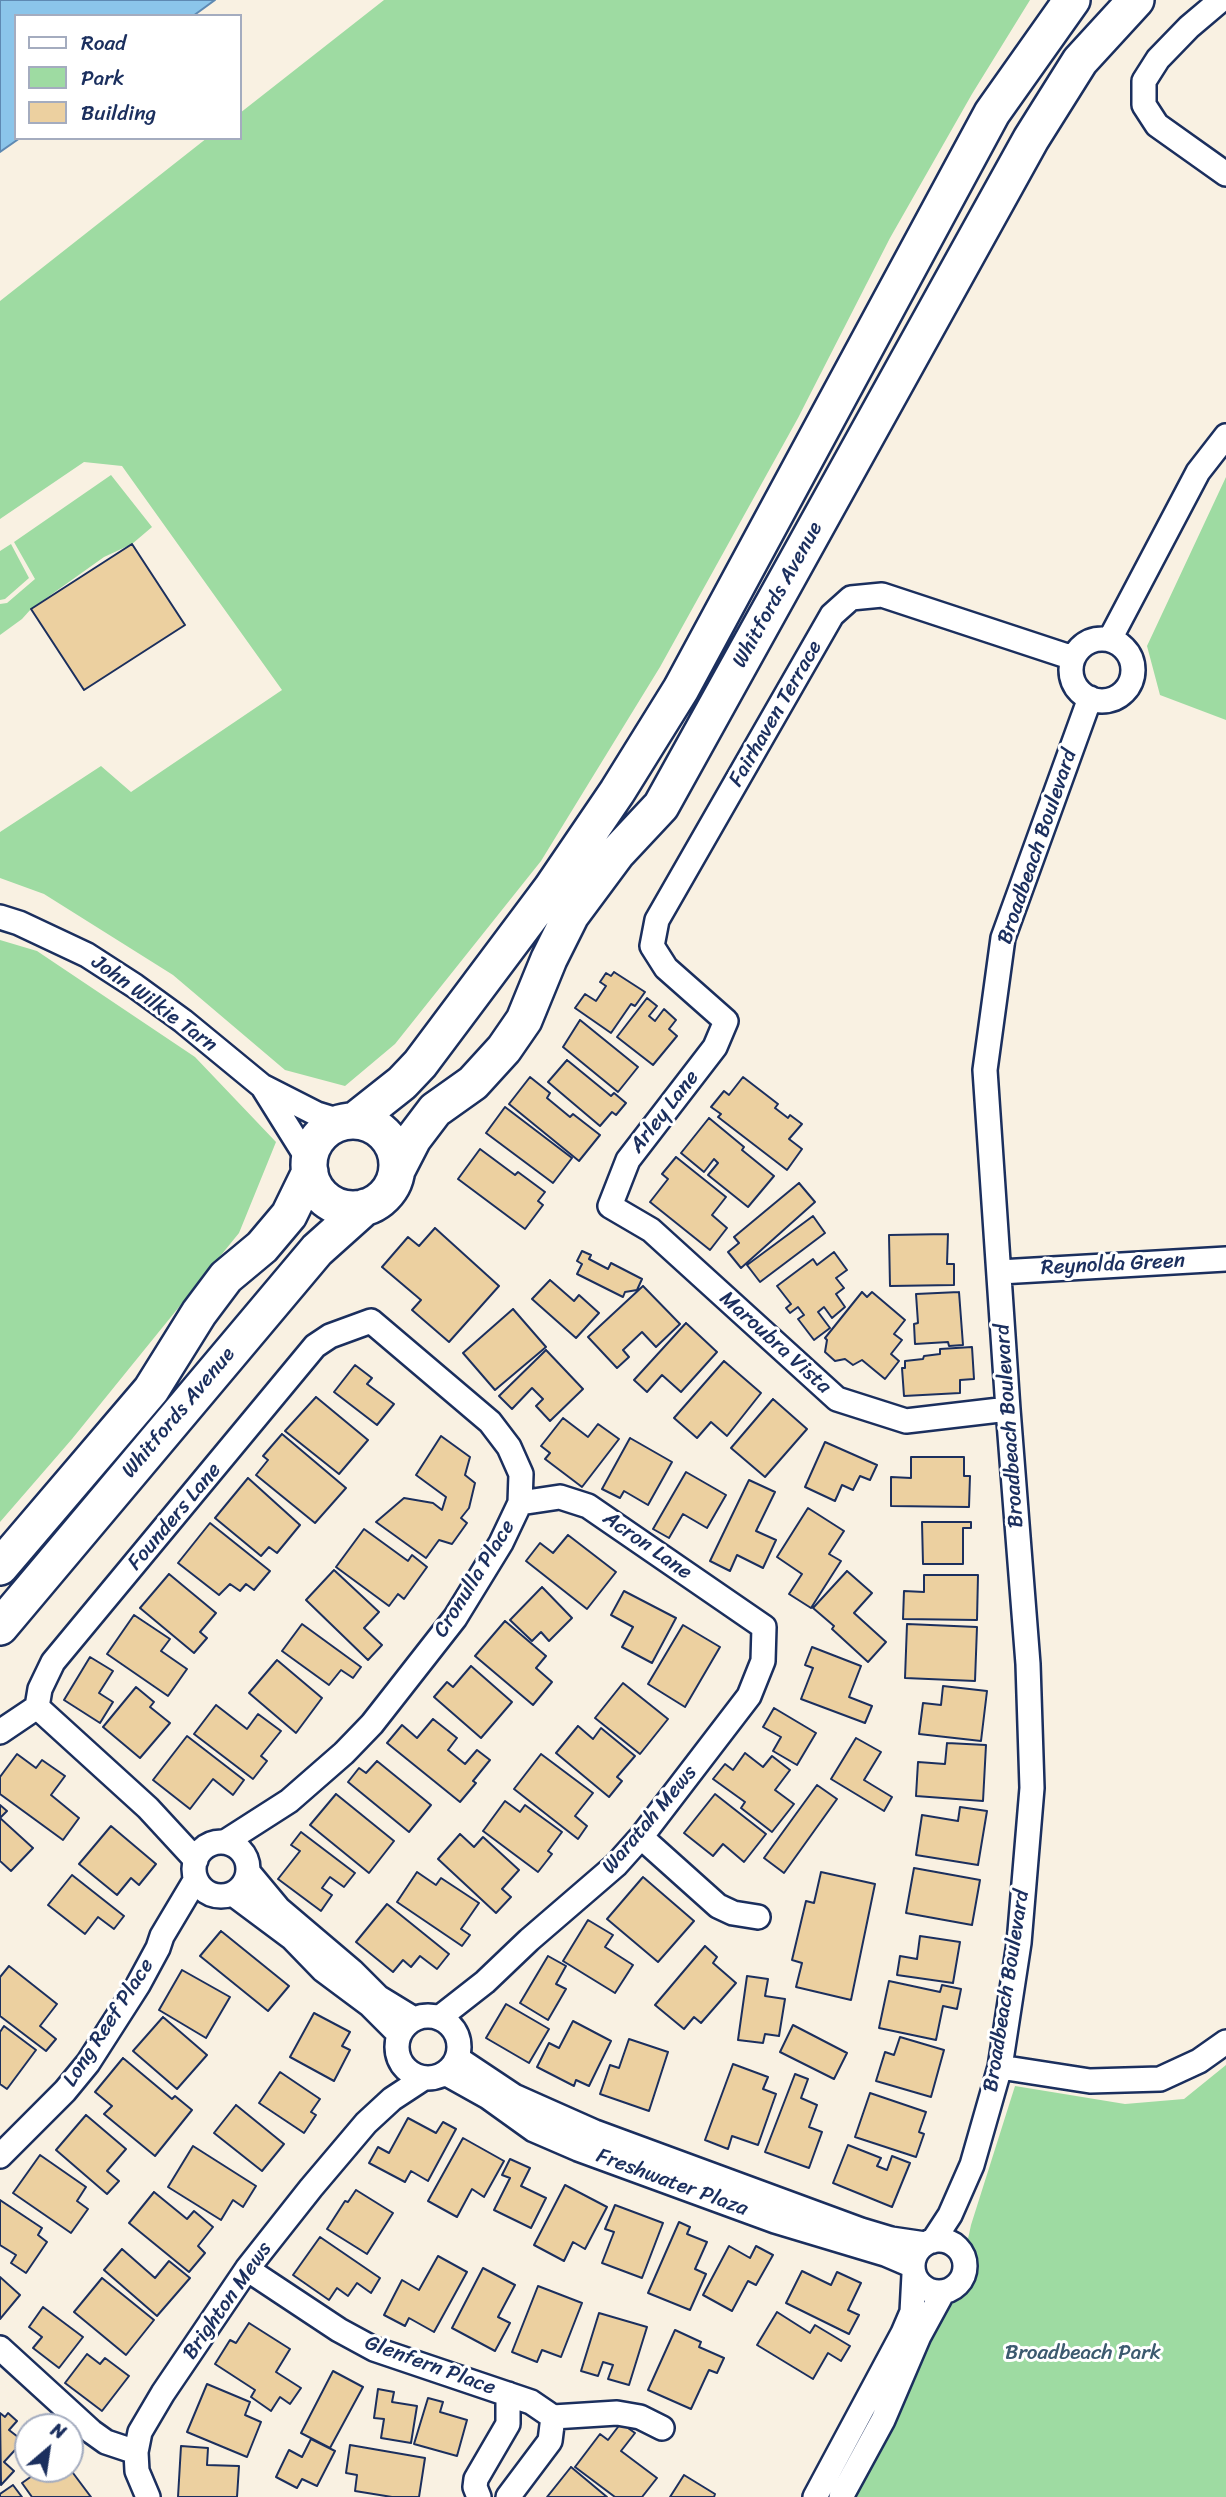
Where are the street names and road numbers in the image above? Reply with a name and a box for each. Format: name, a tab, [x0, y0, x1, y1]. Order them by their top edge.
street label: Whitfords Avenue	[728, 518, 828, 672]
street label: Fairhaven Terrace	[724, 637, 828, 791]
street label: Broadbeach Boulevard	[993, 746, 1083, 948]
street label: John Wilkie Tarn	[86, 950, 222, 1058]
street label: Arley Lane	[625, 1066, 705, 1158]
street label: Reynolda Green	[1040, 1249, 1186, 1281]
street label: Maroubra Vista	[714, 1286, 836, 1400]
street label: Broadbeach Boulevard	[990, 1323, 1030, 1529]
street label: Whitfords Avenue	[117, 1343, 241, 1483]
street label: Founders Lane	[123, 1458, 227, 1576]
street label: Acron Lane	[598, 1506, 696, 1586]
street label: Cronulla Place	[429, 1516, 521, 1642]
street label: Waratah Mews	[597, 1761, 703, 1879]
street label: Broadbeach Boulevard	[979, 1888, 1035, 2094]
street label: Long Reef Place	[58, 1954, 160, 2092]
street label: Freshwater Plaza	[593, 2144, 751, 2222]
street label: Brighton Mews	[178, 2237, 278, 2365]
street label: Glenfern Place	[361, 2331, 499, 2401]

